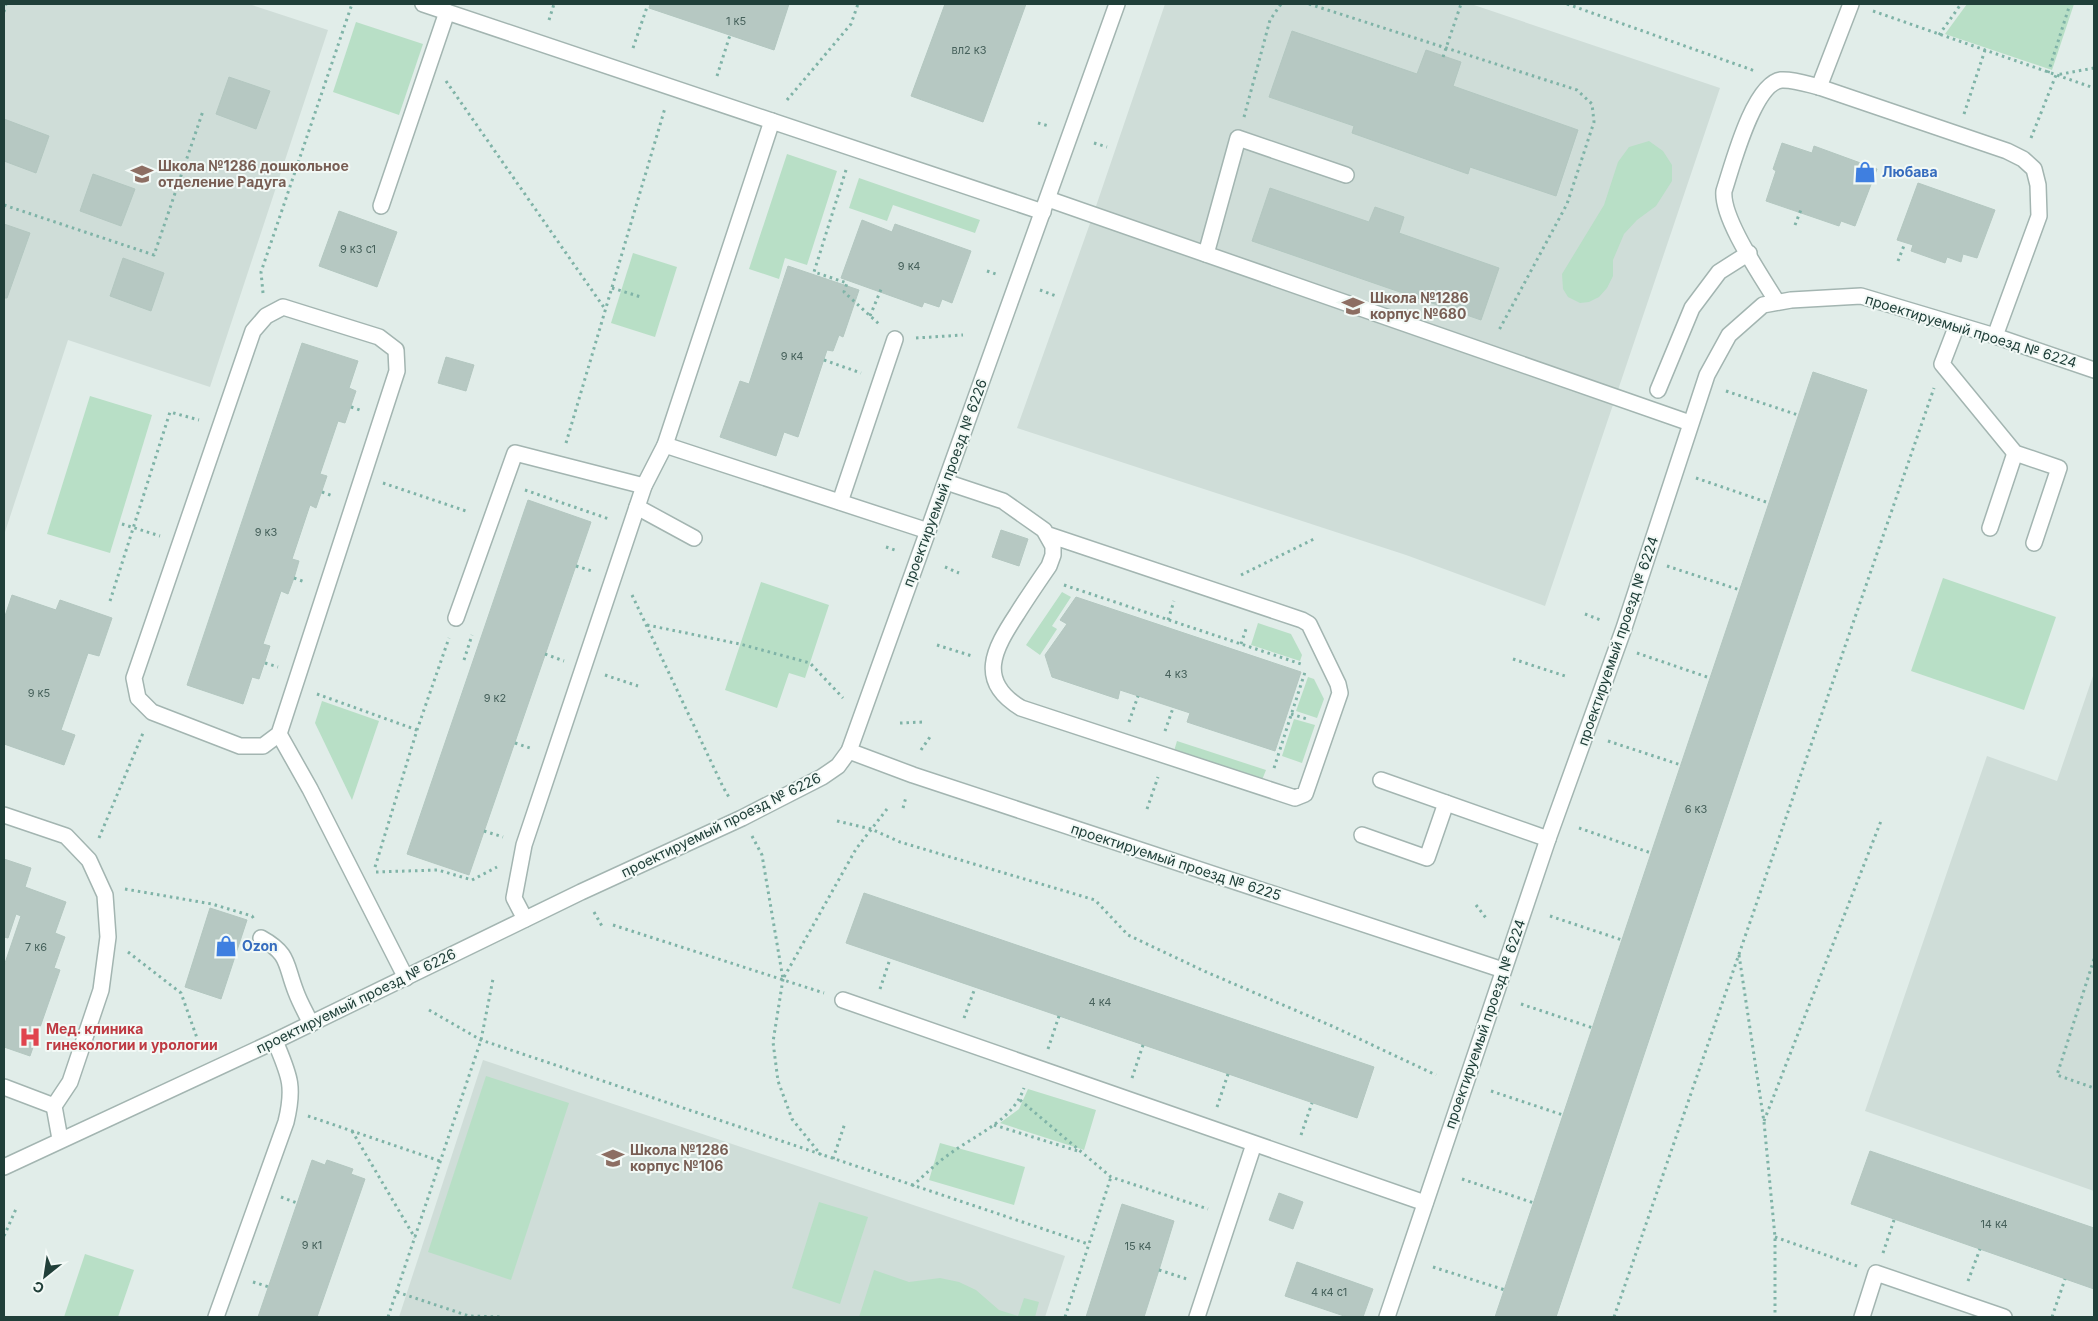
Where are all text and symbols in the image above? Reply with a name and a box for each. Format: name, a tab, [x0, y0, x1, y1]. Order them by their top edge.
house number: 1 к5	[726, 14, 746, 28]
house number: вл2 к3	[951, 43, 987, 57]
place label: Школа №1286 дошкольное отделение Радуга	[158, 157, 349, 190]
shop icon: Любава	[1852, 159, 1878, 185]
school or university icon: Школа №1286 дошкольное отделение Радуга	[129, 161, 155, 187]
place label: Любава	[1882, 163, 1938, 180]
house number: 9 к3 с1	[340, 242, 376, 256]
house number: 9 к4	[898, 259, 920, 273]
place label: Школа №1286 корпус №680	[1370, 289, 1469, 322]
street label: проектируемый проезд № 6224	[1863, 290, 2079, 371]
school or university icon: Школа №1286 корпус №680	[1340, 293, 1366, 319]
house number: 9 к4	[781, 349, 803, 363]
street label: проектируемый проезд № 6226	[899, 377, 990, 589]
house number: 9 к3	[255, 525, 278, 539]
street label: проектируемый проезд № 6224	[1574, 534, 1661, 748]
house number: 4 к3	[1165, 667, 1188, 681]
house number: 9 к5	[28, 686, 51, 700]
house number: 9 к2	[484, 691, 506, 705]
street label: проектируемый проезд № 6226	[618, 769, 823, 880]
house number: 6 к3	[1685, 802, 1708, 816]
street label: проектируемый проезд № 6225	[1069, 819, 1283, 904]
street label: проектируемый проезд № 6224	[1441, 917, 1528, 1131]
shop icon: Ozon	[213, 933, 239, 959]
place label: Ozon	[242, 937, 278, 954]
house number: 7 к6	[25, 940, 47, 954]
street label: проектируемый проезд № 6226	[253, 945, 458, 1056]
house number: 4 к4	[1089, 995, 1111, 1009]
place label: Мед. клиника гинекологии и урологии	[46, 1020, 218, 1053]
hospital icon: Мед. клиника гинекологии и урологии	[17, 1024, 43, 1050]
place label: Школа №1286 корпус №106	[630, 1141, 729, 1174]
school or university icon: Школа №1286 корпус №106	[600, 1145, 626, 1171]
house number: 14 к4	[1980, 1217, 2008, 1231]
house number: 9 к1	[302, 1238, 322, 1252]
house number: 15 к4	[1125, 1239, 1151, 1253]
north arrow	[20, 1251, 70, 1301]
text: С	[30, 1278, 47, 1298]
house number: 4 к4 с1	[1311, 1285, 1347, 1299]

